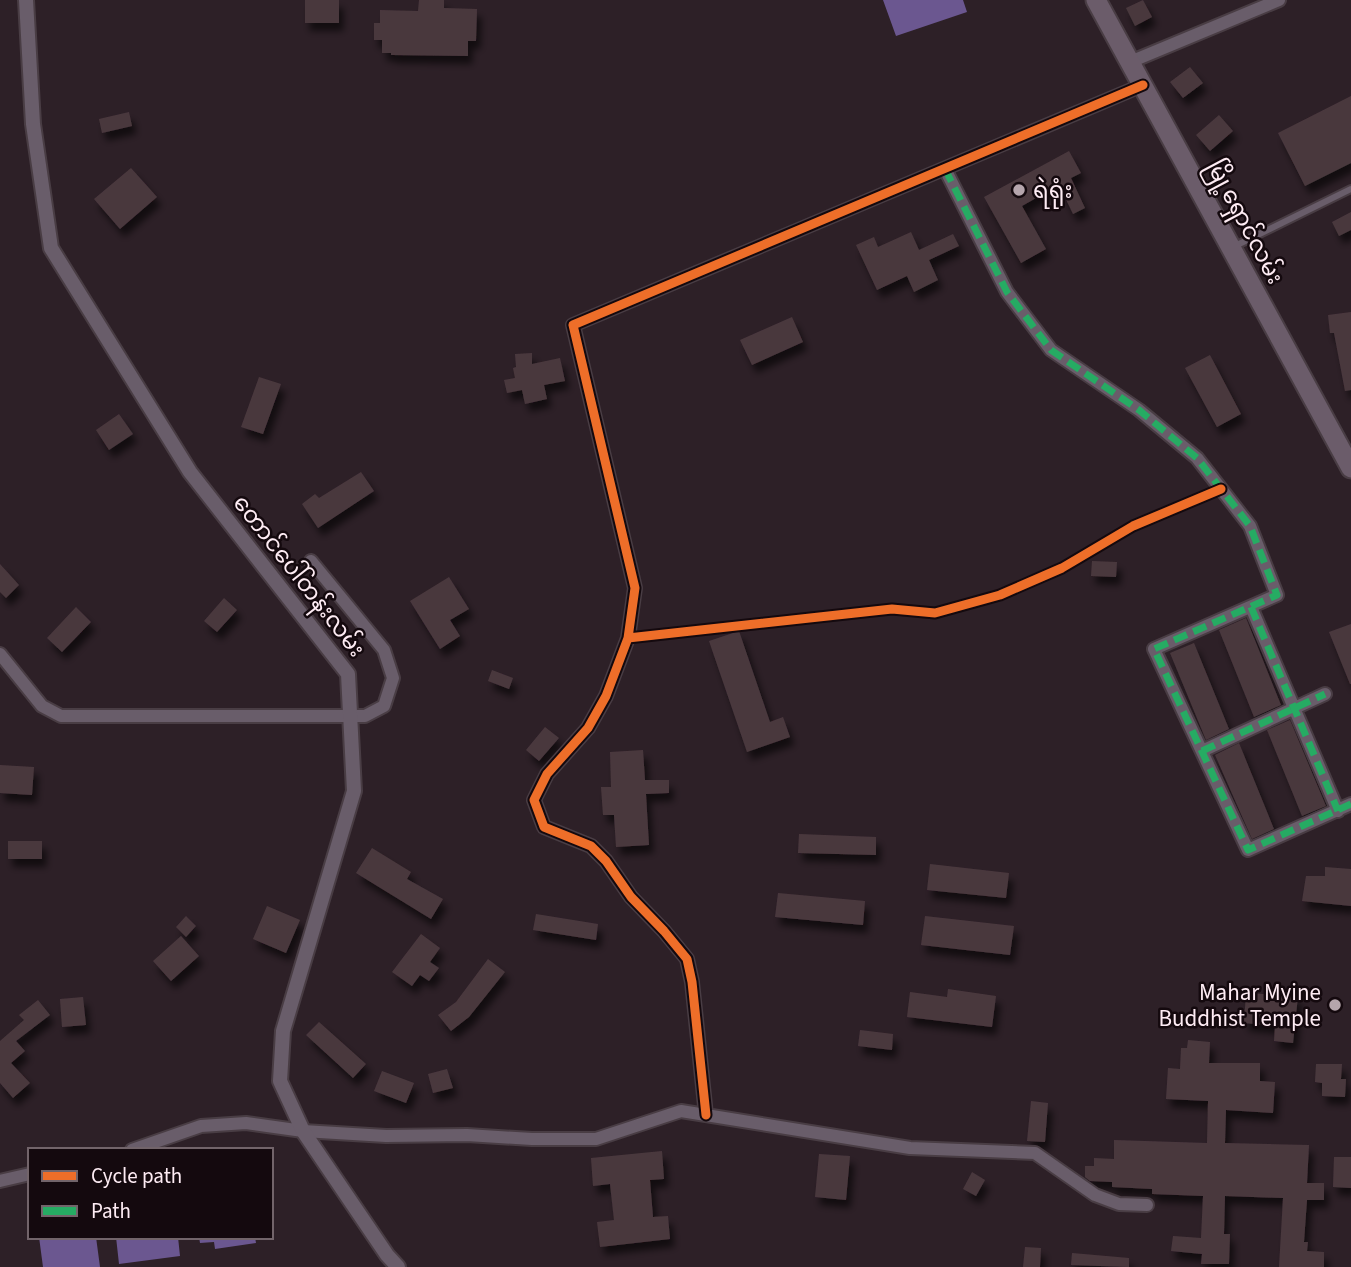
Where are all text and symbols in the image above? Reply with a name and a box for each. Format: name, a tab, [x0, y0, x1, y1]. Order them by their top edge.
street label: မြို့ရှောင်လမ်း	[1197, 154, 1292, 291]
place label: ရဲရုံး	[1033, 174, 1072, 209]
marker: ရဲရုံး	[1011, 182, 1027, 198]
street label: တောင်ပေါ်တန်းလမ်း	[224, 488, 373, 665]
place label: Mahar Myine Buddhist Temple	[1158, 976, 1321, 1035]
marker: Mahar Myine Buddhist Temple	[1327, 997, 1343, 1013]
legend	[28, 1148, 273, 1239]
text: Cycle path	[91, 1161, 182, 1191]
text: Path	[91, 1196, 131, 1226]

